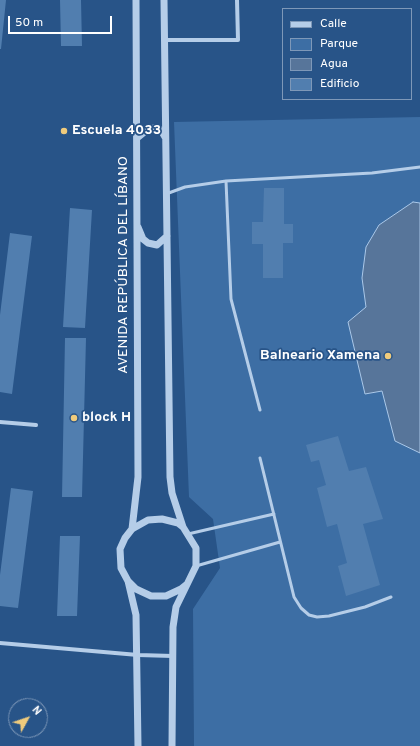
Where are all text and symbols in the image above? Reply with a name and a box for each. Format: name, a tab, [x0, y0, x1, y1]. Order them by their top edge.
scale bar	[10, 8, 114, 34]
legend	[282, 8, 412, 100]
text: 50 m	[15, 15, 43, 31]
text: Calle	[320, 16, 347, 32]
text: Parque	[320, 36, 358, 52]
text: Agua	[320, 56, 348, 72]
text: Edificio	[320, 76, 359, 92]
place label: Escuela 4033	[72, 123, 161, 139]
marker: Escuela 4033	[59, 126, 69, 136]
street label: AVENIDA REPÚBLICA DEL LÍBANO	[116, 156, 132, 374]
place label: Balneario Xamena	[260, 348, 380, 364]
marker: Balneario Xamena	[383, 351, 393, 361]
place label: block H	[82, 410, 131, 426]
marker: block H	[69, 413, 79, 423]
north arrow	[8, 698, 48, 738]
text: N	[29, 703, 44, 718]

